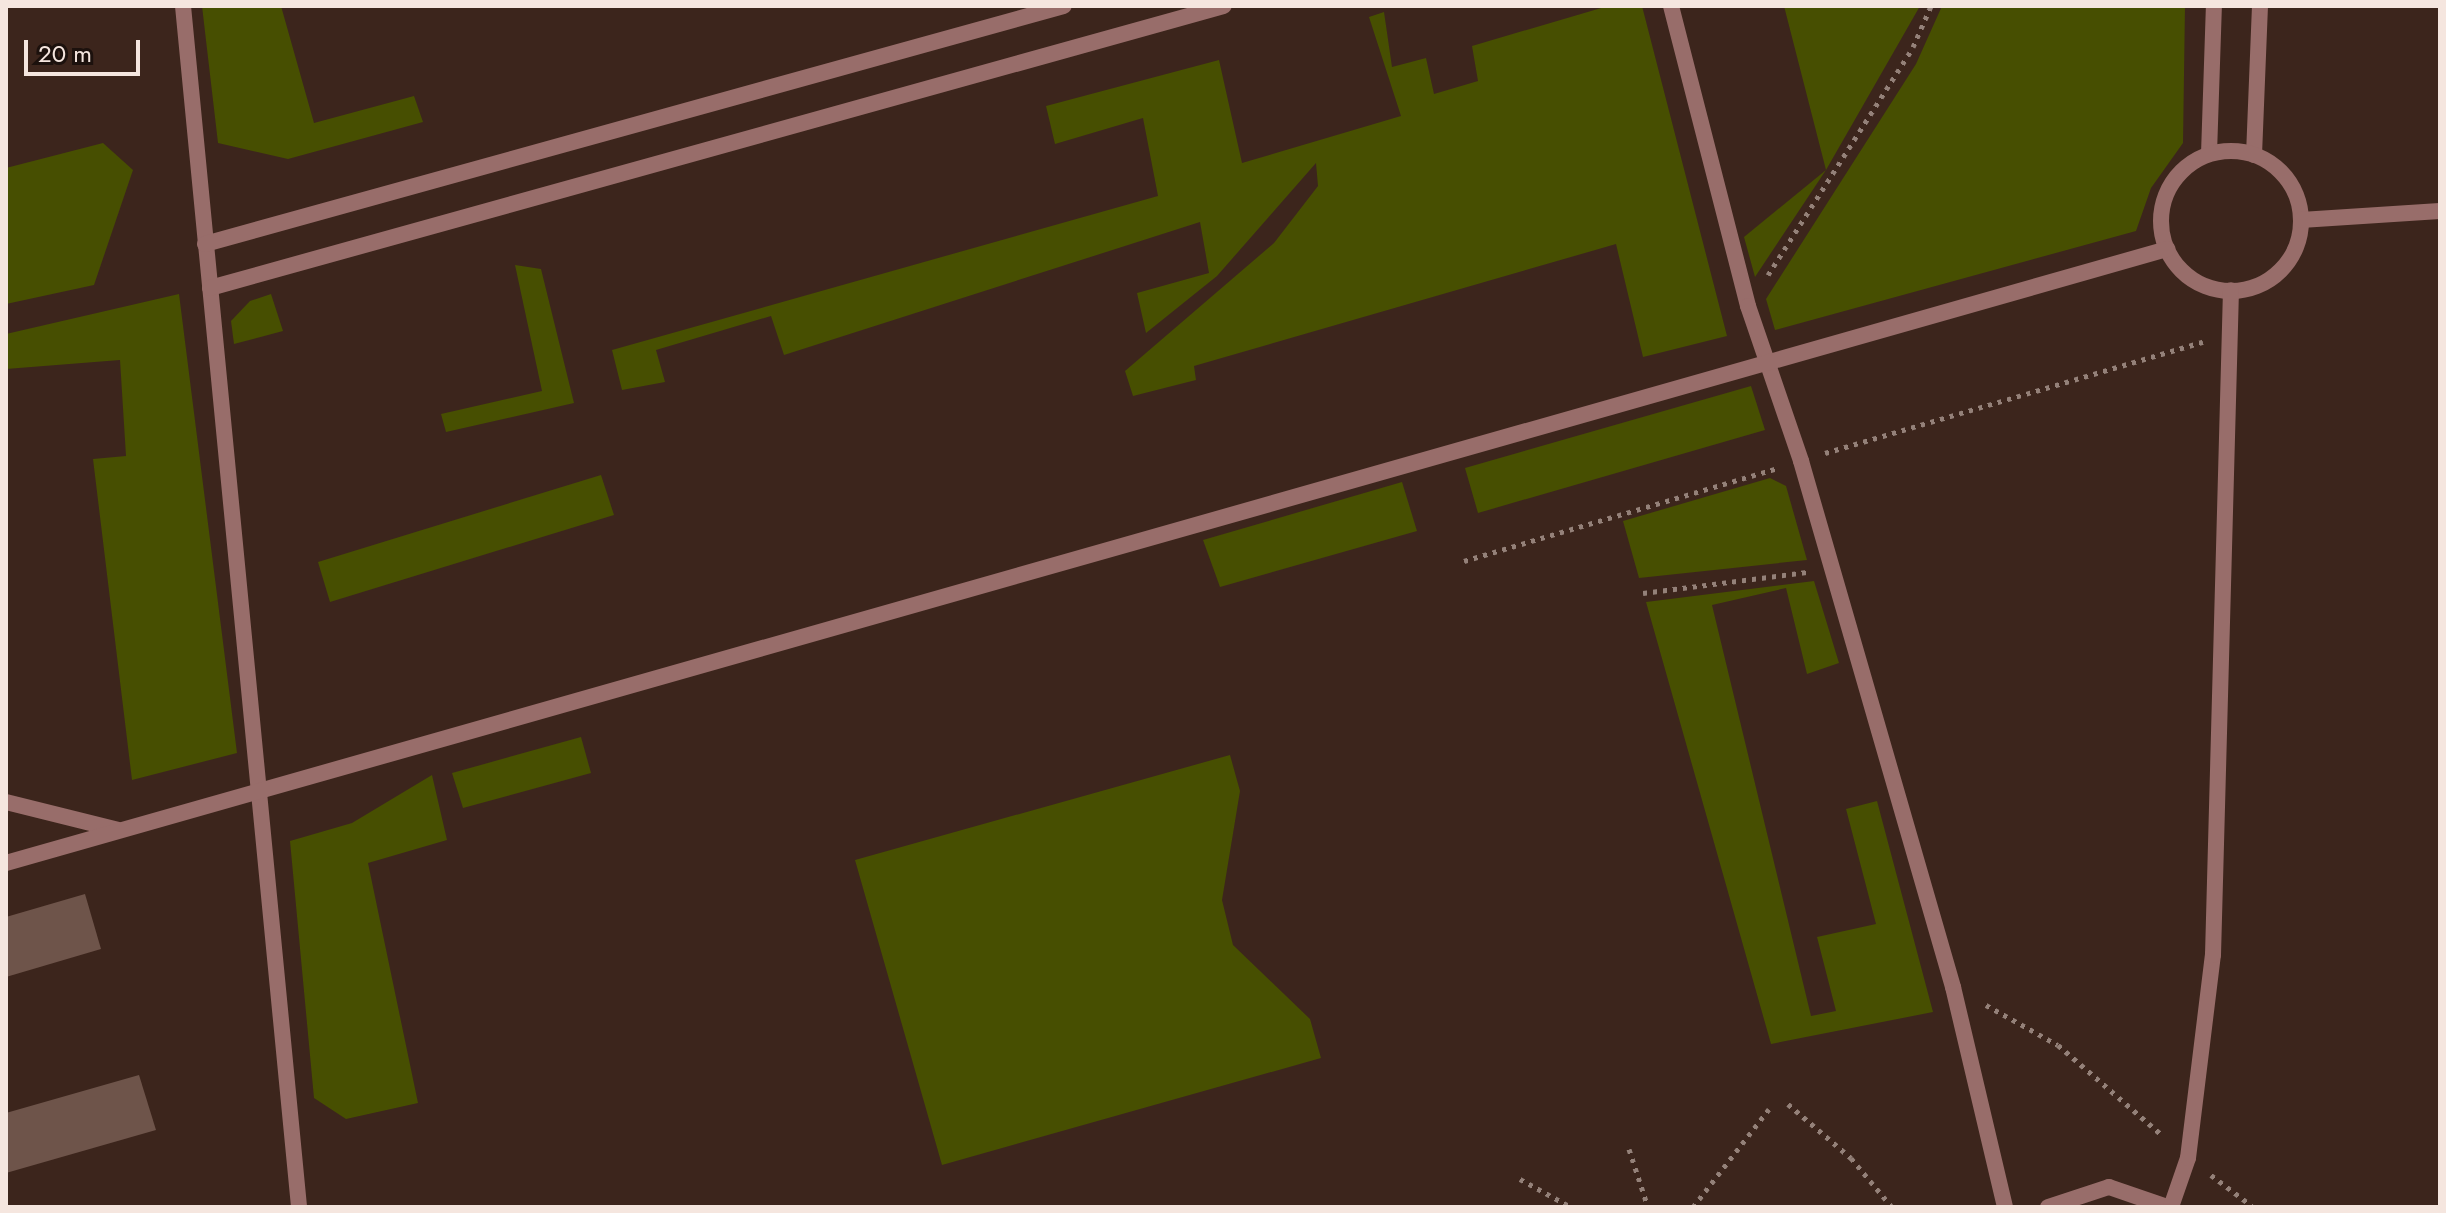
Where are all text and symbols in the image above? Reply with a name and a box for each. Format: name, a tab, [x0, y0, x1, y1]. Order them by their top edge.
scale bar	[28, 24, 144, 74]
text: 20 m	[38, 36, 92, 71]

